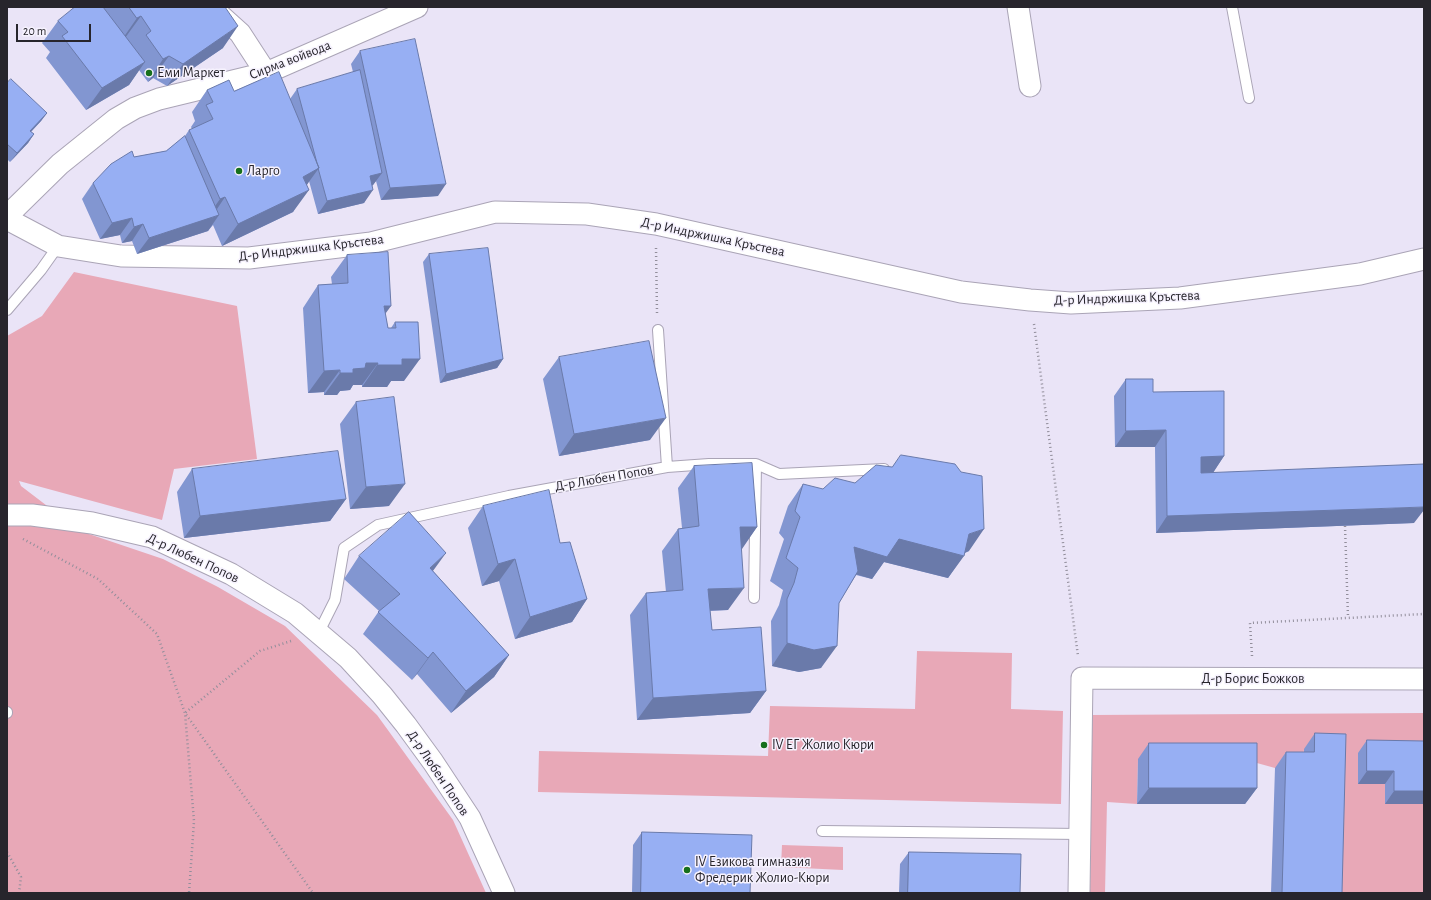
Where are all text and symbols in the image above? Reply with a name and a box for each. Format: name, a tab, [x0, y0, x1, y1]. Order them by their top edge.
scale bar	[18, 16, 93, 42]
text: 20 m	[23, 25, 46, 37]
street label: Сирма войвода	[247, 37, 333, 83]
place label: Еми Маркет	[157, 65, 225, 81]
marker: Еми Маркет	[144, 68, 154, 78]
place label: Ларго	[247, 163, 280, 179]
marker: Ларго	[234, 166, 244, 176]
street label: Д-р Индржишка Кръстева	[640, 214, 786, 260]
street label: Д-р Индржишка Кръстева	[237, 231, 385, 265]
street label: Д-р Индржишка Кръстева	[1054, 287, 1200, 309]
street label: Д-р Любен Попов	[553, 461, 655, 495]
street label: Д-р Любен Попов	[144, 529, 242, 587]
street label: Д-р Борис Божков	[1202, 671, 1304, 687]
street label: Д-р Любен Попов	[403, 727, 473, 819]
place label: IV ЕГ Жолио Кюри	[772, 737, 874, 753]
marker: IV ЕГ Жолио Кюри	[759, 740, 769, 750]
place label: IV Езикова гимназия Фредерик Жолио-Кюри	[695, 854, 830, 886]
marker: IV Езикова гимназия Фредерик Жолио-Кюри	[682, 865, 692, 875]

